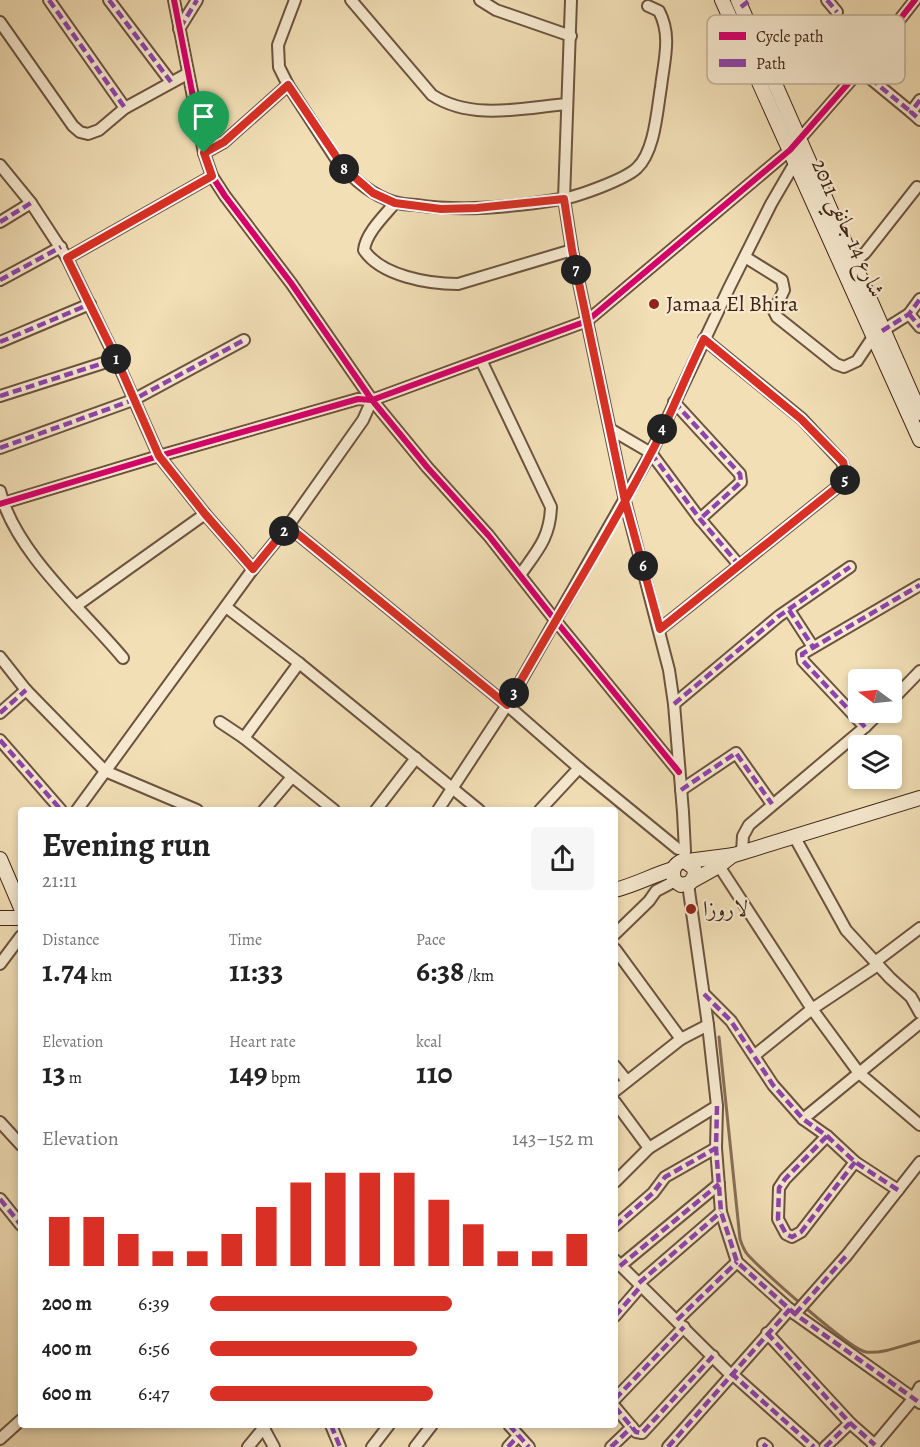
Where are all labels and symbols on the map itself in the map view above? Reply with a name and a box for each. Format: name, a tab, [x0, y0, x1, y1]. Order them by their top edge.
legend	[707, 15, 905, 84]
text: Cycle path	[756, 26, 824, 48]
text: Path	[756, 53, 786, 75]
pin	[178, 91, 229, 153]
pin: 8	[329, 154, 359, 184]
street label: شارع 14 جانفي 2011	[798, 154, 892, 305]
pin: 7	[561, 255, 591, 285]
place label: Jamaa El Bhira	[666, 289, 799, 319]
marker: Jamaa El Bhira	[647, 297, 661, 311]
pin: 1	[101, 344, 131, 374]
pin: 4	[647, 414, 677, 444]
pin: 5	[830, 465, 860, 495]
pin: 2	[269, 516, 299, 546]
pin: 6	[628, 551, 658, 581]
north arrow	[848, 669, 902, 723]
pin: 3	[499, 678, 529, 708]
place label: لاروزا	[703, 894, 748, 924]
marker: لاروزا	[684, 902, 698, 916]

